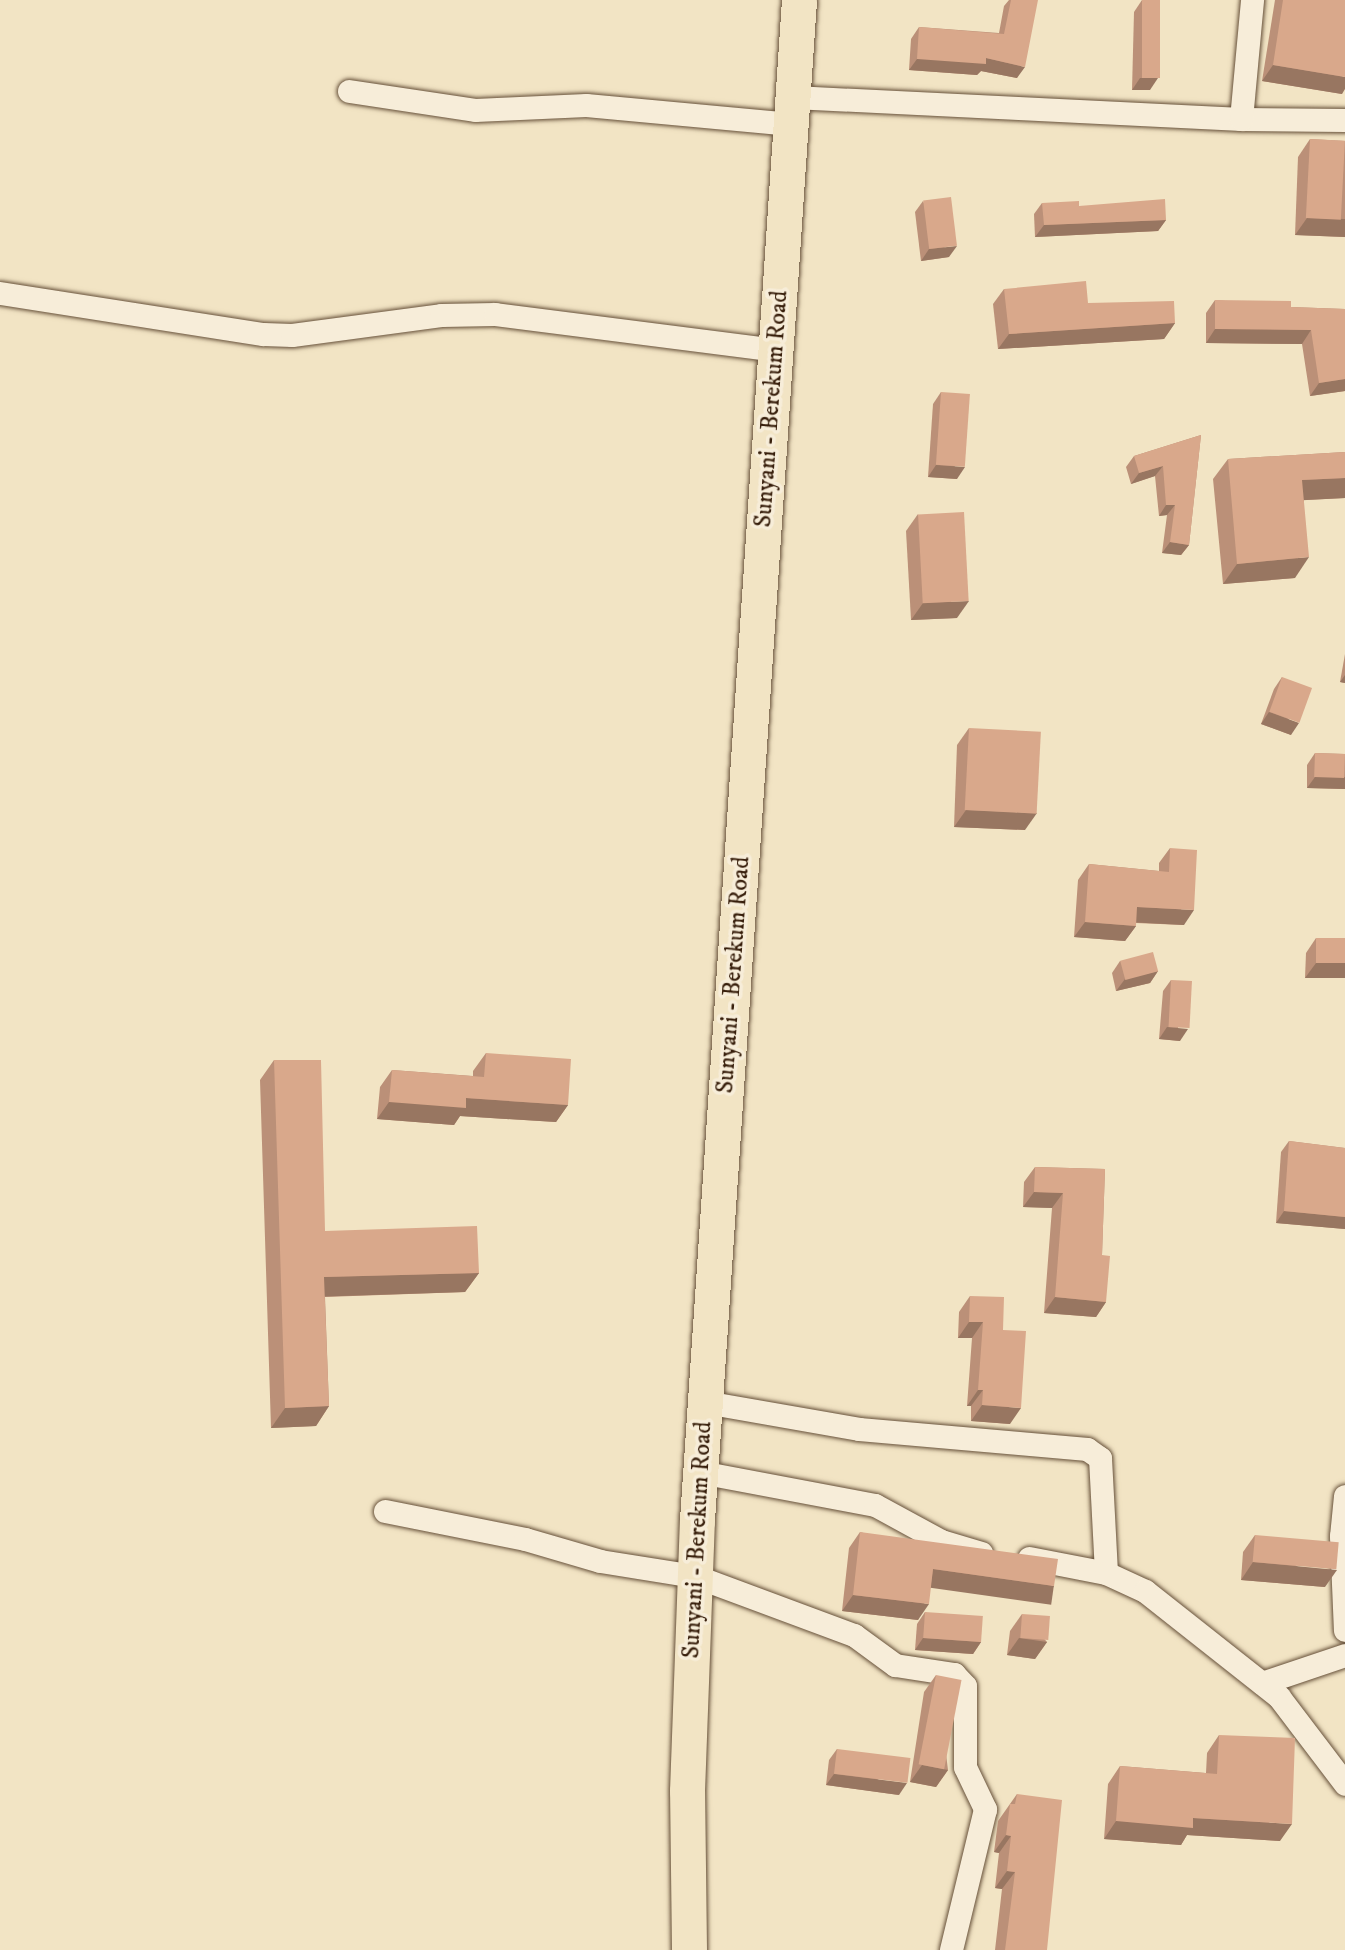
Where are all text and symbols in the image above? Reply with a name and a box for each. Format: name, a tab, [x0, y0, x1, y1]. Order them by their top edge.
street label: Sunyani - Berekum Road	[749, 290, 795, 528]
street label: Sunyani - Berekum Road	[711, 856, 757, 1094]
street label: Sunyani - Berekum Road	[677, 1421, 719, 1659]

